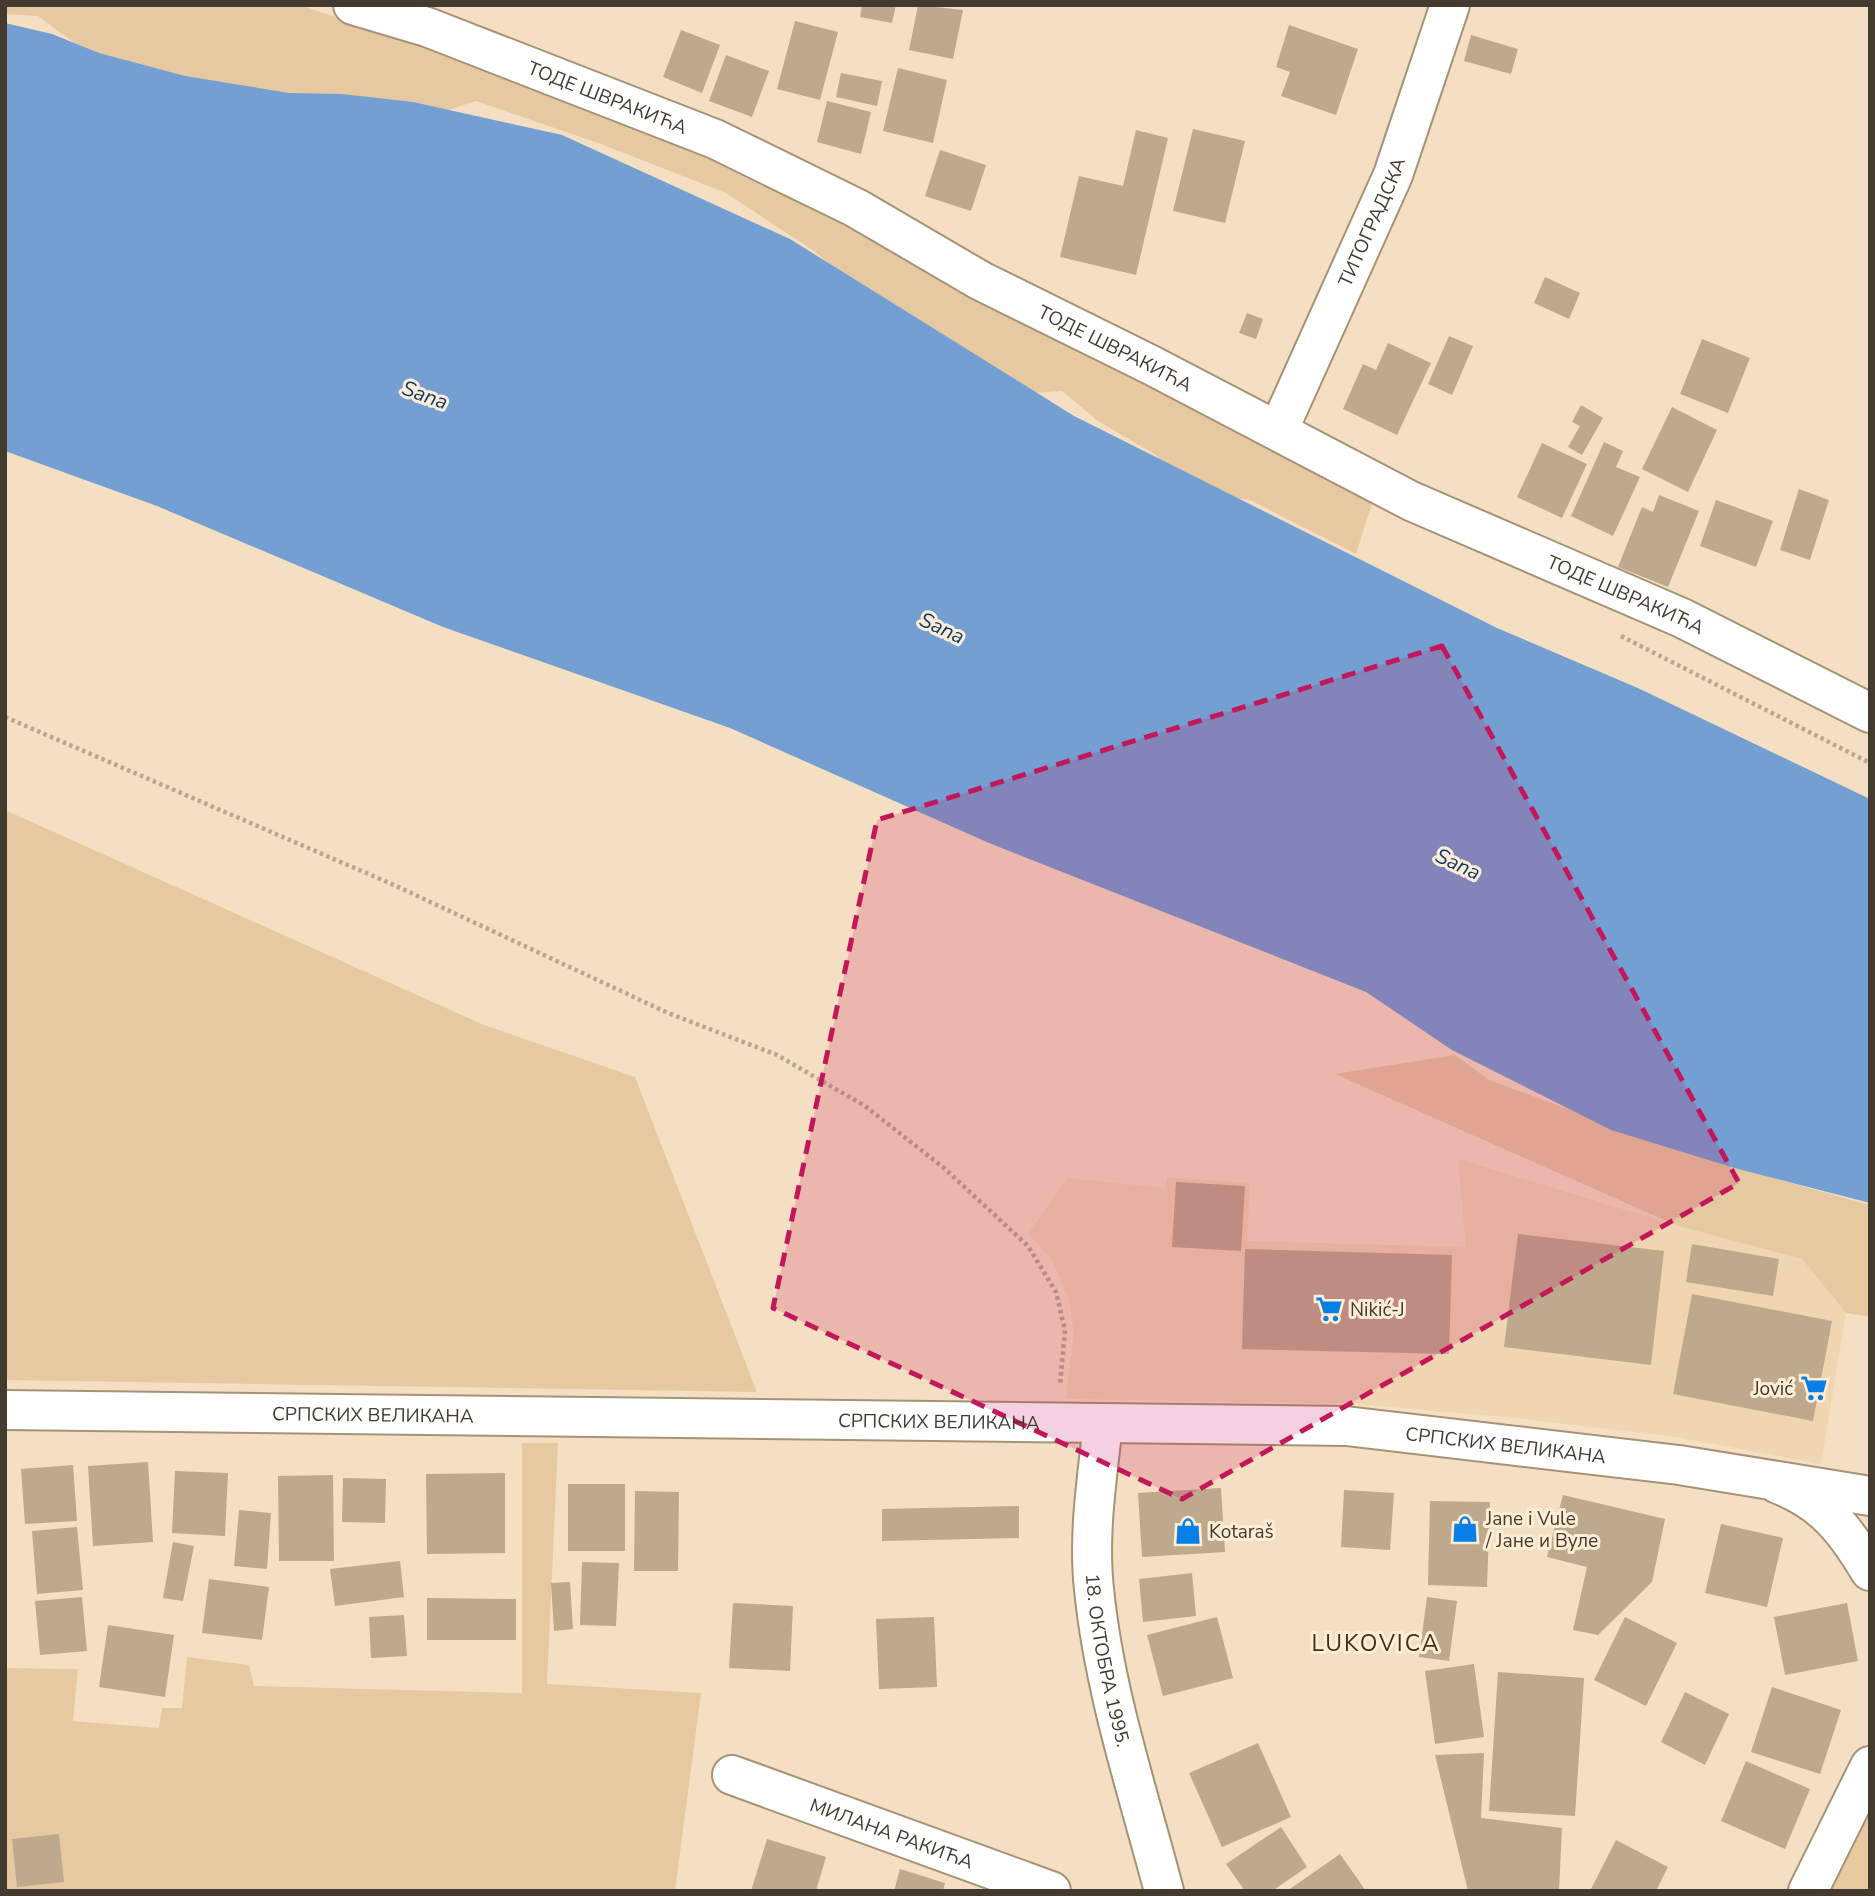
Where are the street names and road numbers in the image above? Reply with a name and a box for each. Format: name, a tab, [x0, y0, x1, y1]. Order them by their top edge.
street label: ТОДЕ ШВРАКИЋА	[524, 55, 691, 141]
street label: ТИТОГРАДСКА	[1332, 154, 1412, 291]
street label: ТОДЕ ШВРАКИЋА	[1033, 299, 1197, 398]
street label: ТОДЕ ШВРАКИЋА	[1543, 549, 1708, 641]
street label: СРПСКИХ ВЕЛИКАНА	[272, 1401, 474, 1430]
street label: СРПСКИХ ВЕЛИКАНА	[838, 1408, 1040, 1436]
street label: СРПСКИХ ВЕЛИКАНА	[1404, 1421, 1607, 1470]
street label: 18. ОКТОБРА 1995.	[1079, 1573, 1136, 1750]
street label: МИЛАНА РАКИЋА	[806, 1792, 977, 1876]

